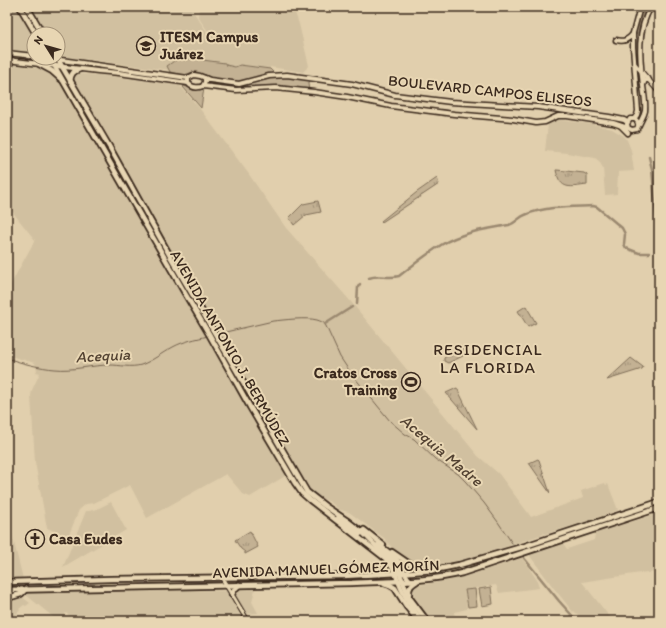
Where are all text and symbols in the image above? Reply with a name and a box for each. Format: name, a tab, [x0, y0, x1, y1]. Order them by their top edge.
north arrow	[26, 26, 66, 66]
place label: ITESM Campus Juárez	[159, 28, 259, 63]
text: N	[31, 33, 46, 47]
school or university icon: ITESM Campus Juárez	[135, 35, 157, 57]
street label: BOULEVARD CAMPOS ELISEOS	[387, 71, 593, 111]
street label: AVENIDA ANTONIO J. BERMÚDEZ	[166, 247, 294, 450]
district label: RESIDENCIAL LA FLORIDA	[433, 340, 543, 377]
water label: Acequia	[75, 345, 131, 366]
place label: Cratos Cross Training	[314, 364, 397, 400]
sports icon: Cratos Cross Training	[400, 371, 422, 393]
water label: Acequia Madre	[397, 411, 488, 491]
church icon: Casa Eudes	[24, 528, 46, 550]
place label: Casa Eudes	[49, 530, 123, 548]
street label: AVENIDA MANUEL GÓMEZ MORÍN	[212, 556, 440, 582]

